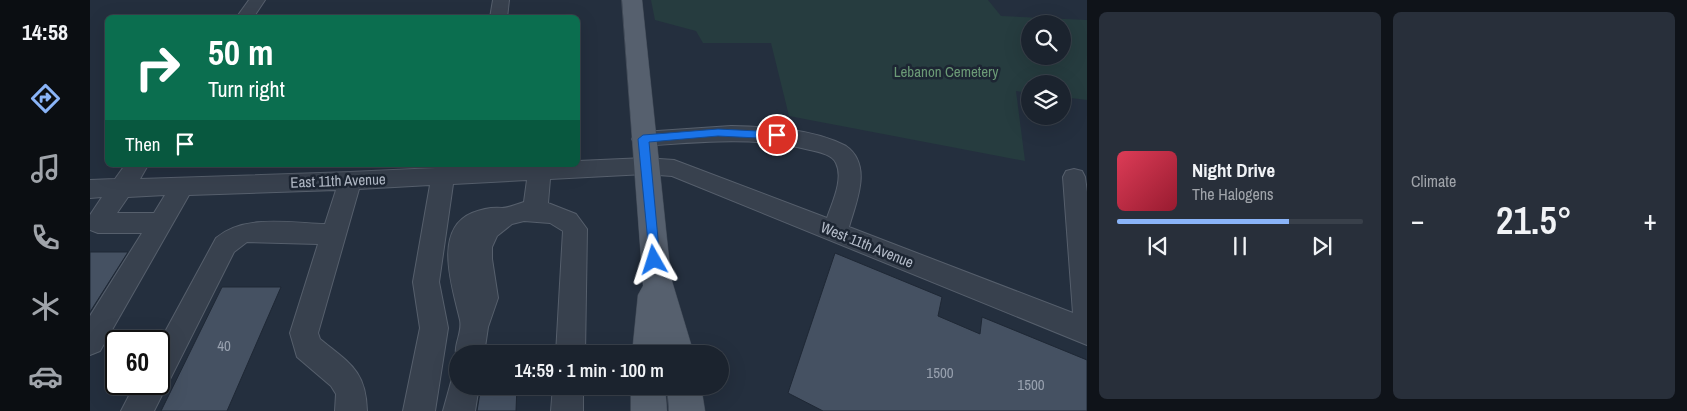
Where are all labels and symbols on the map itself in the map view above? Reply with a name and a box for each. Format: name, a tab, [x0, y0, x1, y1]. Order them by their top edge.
park label: Lebanon Cemetery	[894, 61, 999, 82]
pin	[756, 114, 798, 156]
street label: East 11th Avenue	[290, 168, 386, 193]
street label: West 11th Avenue	[818, 216, 917, 273]
position arrow	[627, 233, 679, 285]
speed limit sign: 60	[105, 330, 170, 395]
house number: 40	[217, 335, 231, 356]
house number: 1500	[926, 362, 954, 383]
house number: 1500	[1017, 374, 1045, 395]

